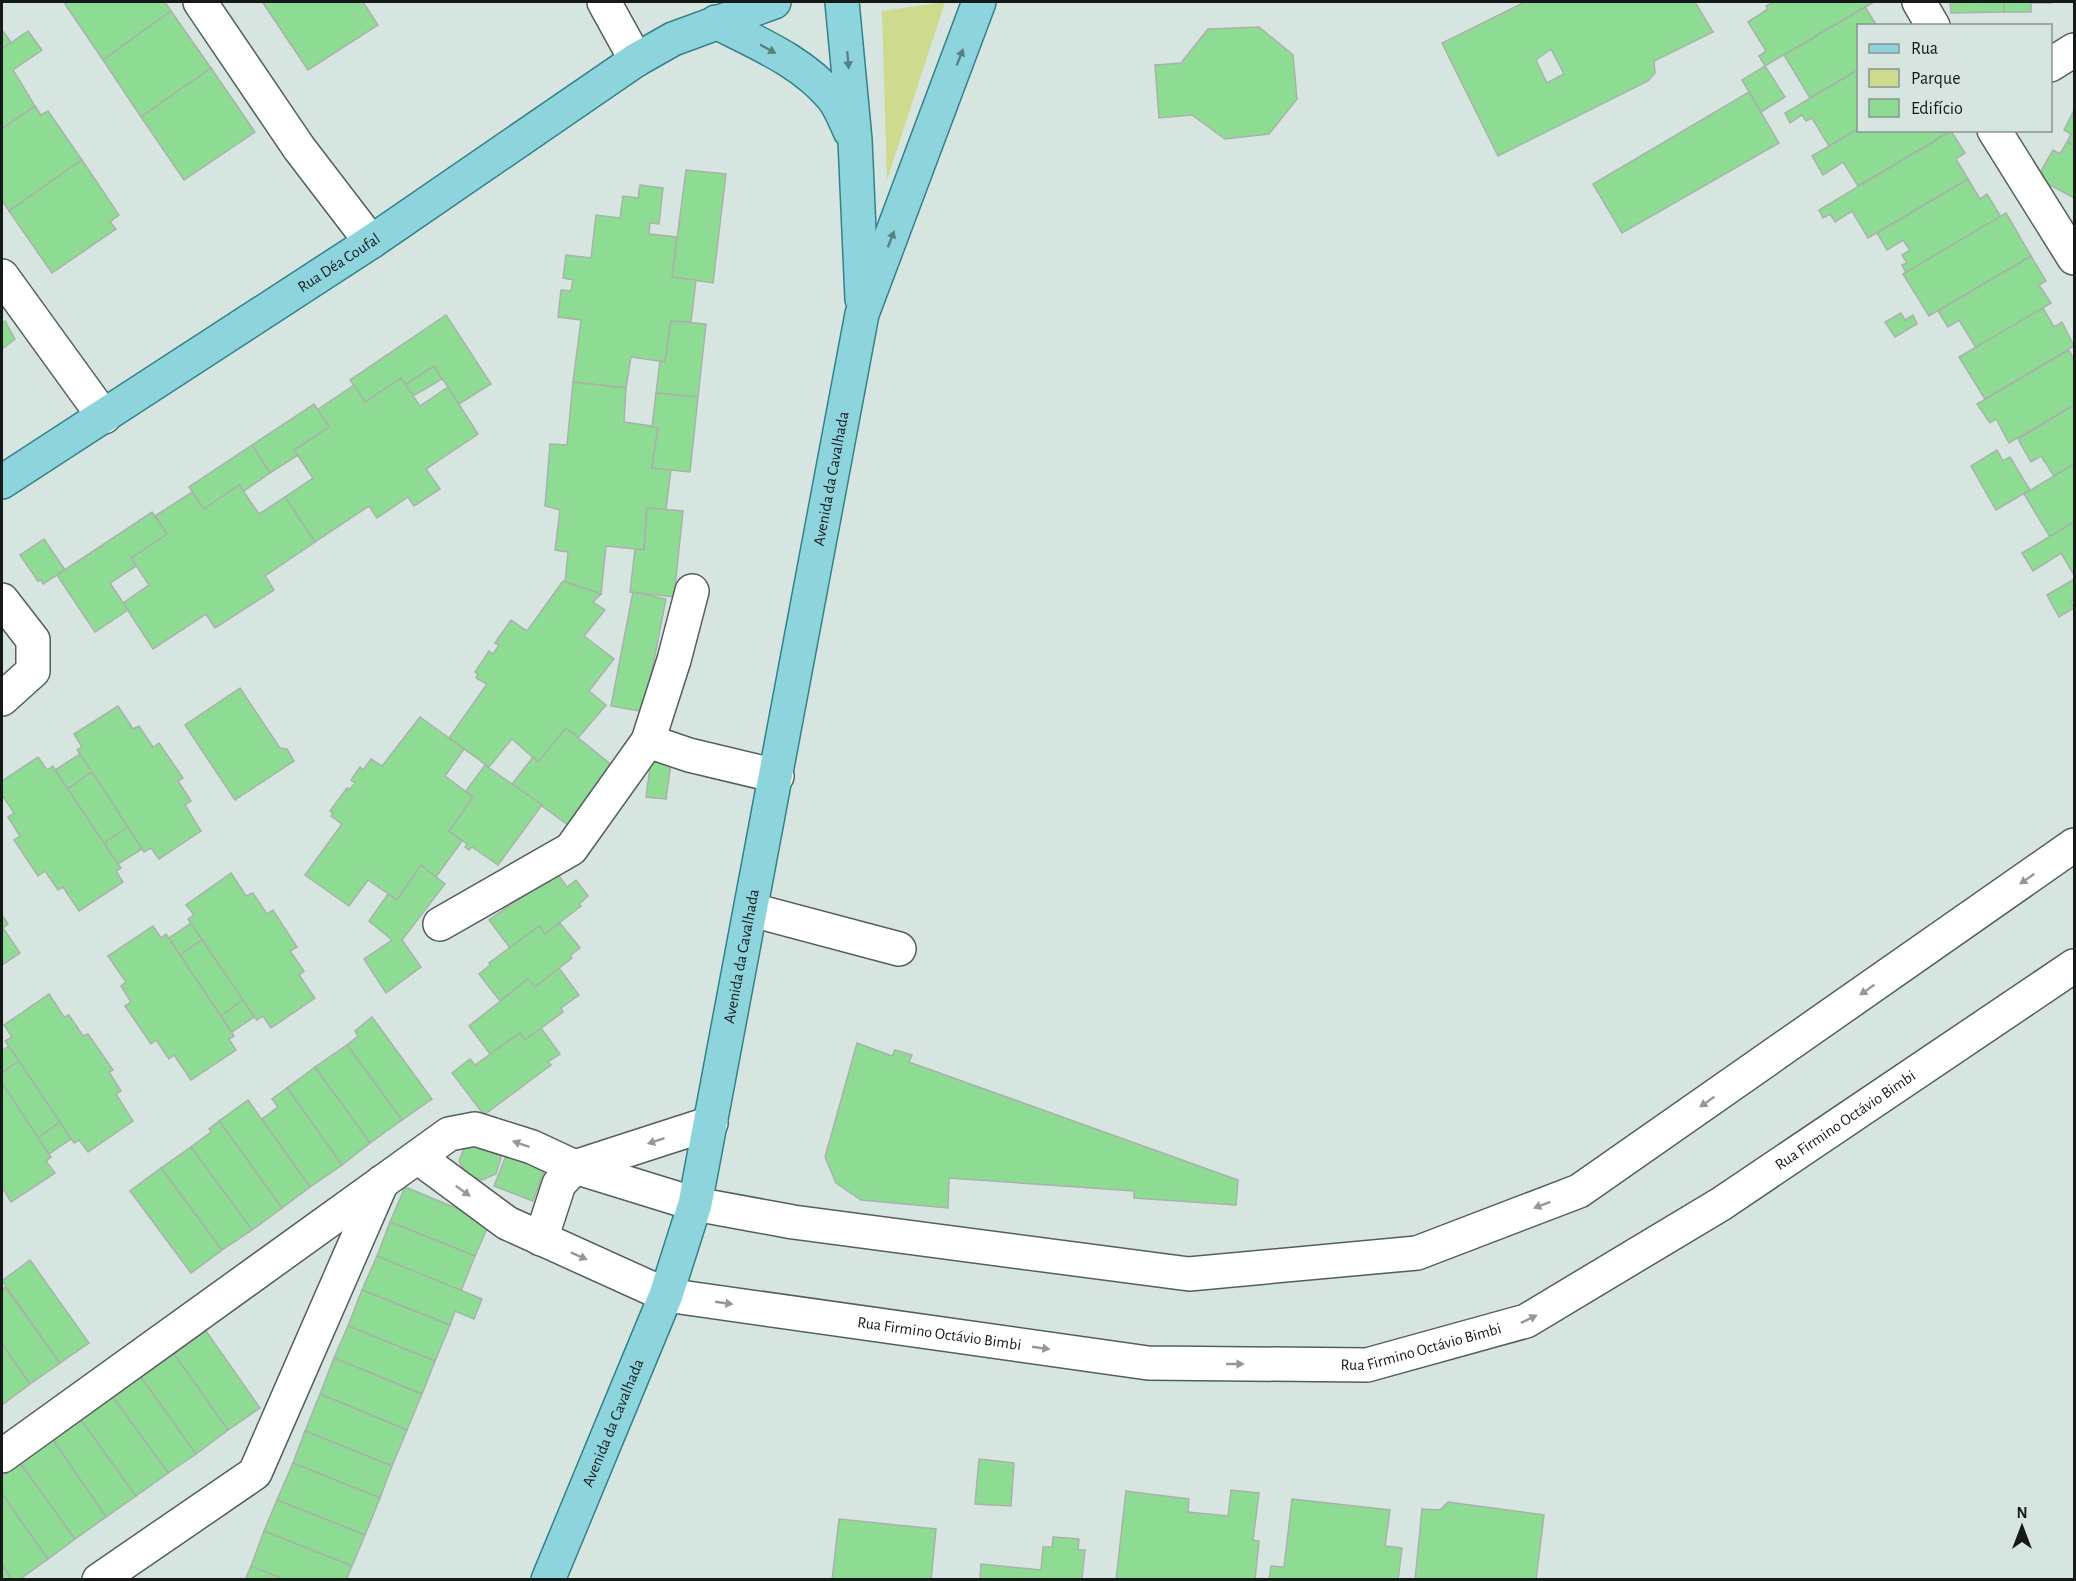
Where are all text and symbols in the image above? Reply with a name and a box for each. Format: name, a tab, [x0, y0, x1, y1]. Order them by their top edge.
legend	[1857, 24, 2052, 132]
text: Rua	[1911, 40, 1938, 58]
one-way arrow	[759, 44, 776, 54]
one-way arrow	[955, 48, 965, 66]
one-way arrow	[843, 50, 853, 69]
text: Parque	[1911, 70, 1960, 88]
text: Edifício	[1911, 100, 1963, 118]
street label: Rua Déa Coufal	[295, 230, 383, 295]
one-way arrow	[886, 230, 896, 248]
street label: Avenida da Cavalhada	[811, 410, 852, 547]
one-way arrow	[2019, 873, 2035, 885]
street label: Avenida da Cavalhada	[721, 888, 762, 1025]
one-way arrow	[1859, 984, 1875, 996]
street label: Rua Firmino Octávio Bimbi	[1772, 1067, 1918, 1173]
one-way arrow	[1699, 1096, 1715, 1108]
one-way arrow	[647, 1137, 665, 1146]
one-way arrow	[512, 1139, 530, 1148]
one-way arrow	[455, 1184, 470, 1196]
one-way arrow	[1533, 1200, 1551, 1210]
one-way arrow	[571, 1251, 589, 1261]
one-way arrow	[714, 1298, 733, 1308]
street label: Rua Firmino Octávio Bimbi	[856, 1314, 1022, 1353]
one-way arrow	[1520, 1314, 1537, 1323]
street label: Rua Firmino Octávio Bimbi	[1340, 1320, 1503, 1373]
one-way arrow	[1032, 1343, 1051, 1353]
street label: Avenida da Cavalhada	[580, 1357, 647, 1489]
one-way arrow	[1226, 1359, 1245, 1369]
north arrow	[1992, 1497, 2052, 1557]
text: N	[2016, 1505, 2028, 1521]

